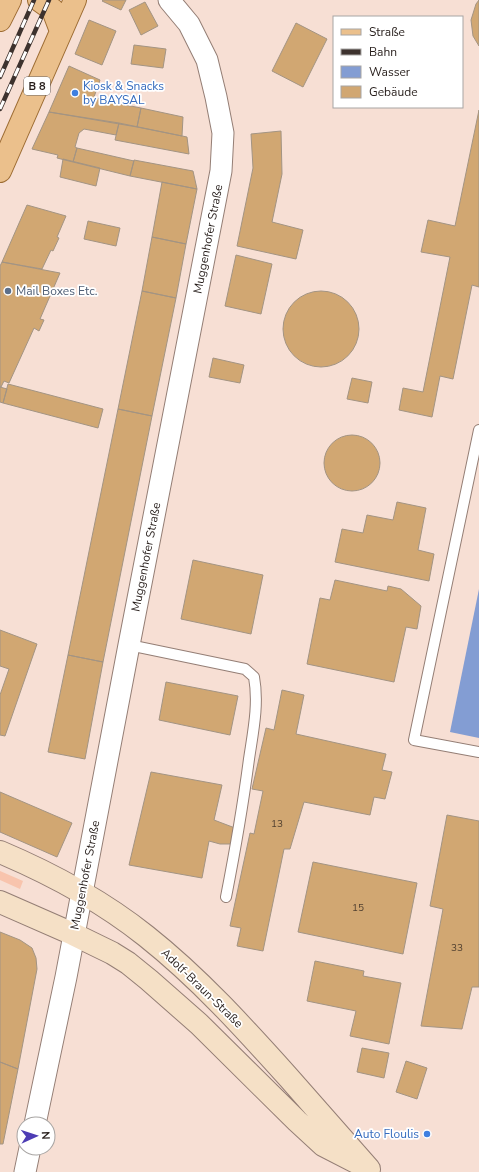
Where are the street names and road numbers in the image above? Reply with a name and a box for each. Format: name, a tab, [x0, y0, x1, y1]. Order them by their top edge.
road number: B 8	[24, 77, 50, 95]
street label: Muggenhofer Straße	[190, 183, 226, 295]
street label: Muggenhofer Straße	[128, 501, 164, 613]
street label: Muggenhofer Straße	[67, 819, 103, 931]
street label: Adolf-Braun-Straße	[158, 945, 246, 1031]

